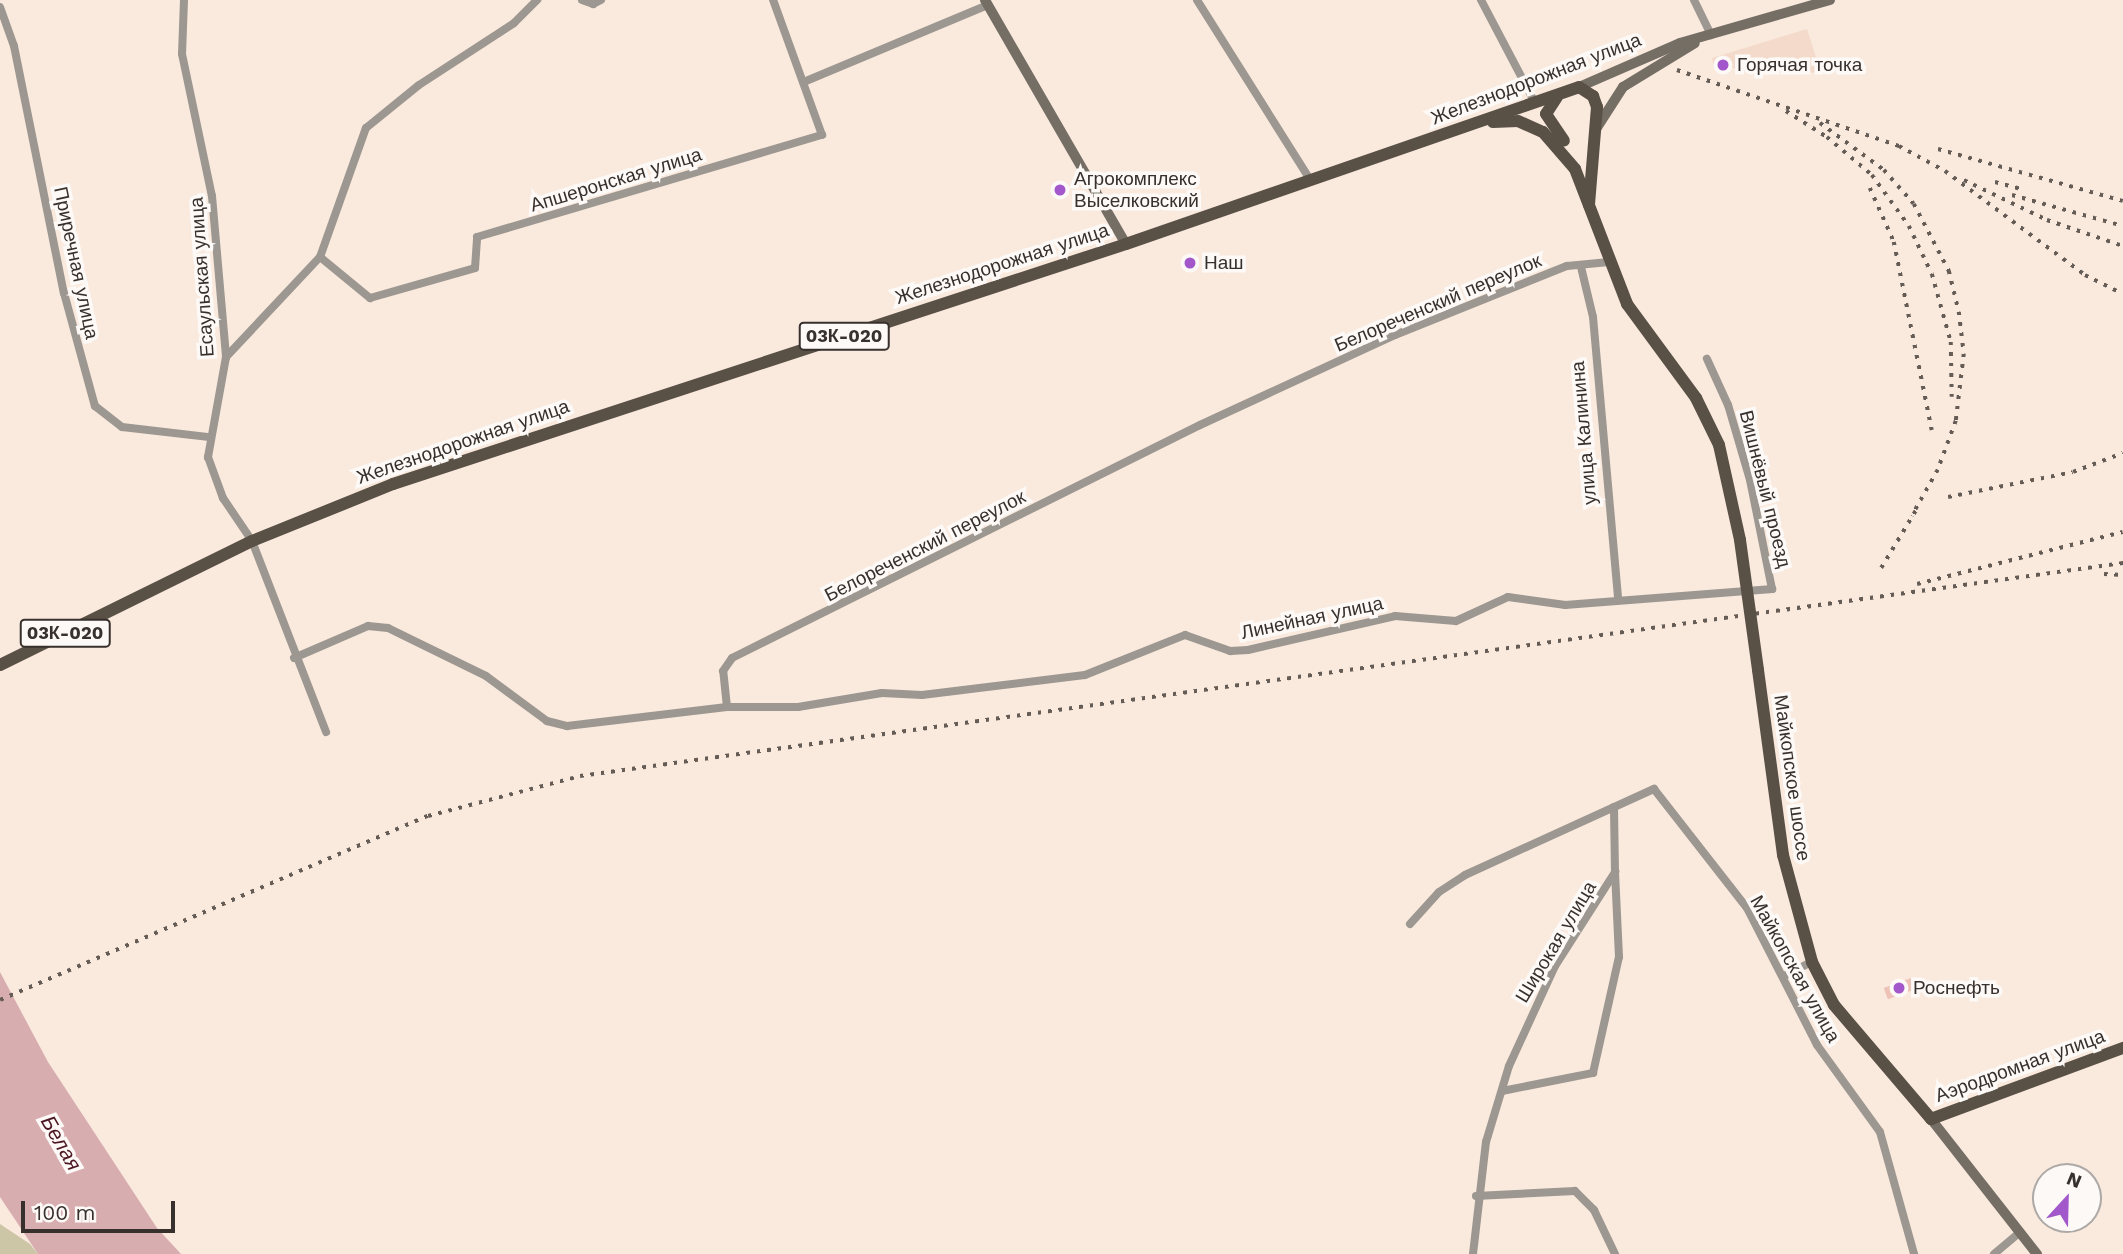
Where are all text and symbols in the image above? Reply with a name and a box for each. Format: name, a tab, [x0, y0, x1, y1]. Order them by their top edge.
street label: Железнодорожная улица	[1428, 28, 1644, 130]
place label: Горячая точка	[1737, 54, 1862, 76]
marker: Горячая точка	[1715, 57, 1731, 73]
street label: Апшеронская улица	[527, 143, 705, 217]
place label: Агрокомплекс Выселковский	[1074, 168, 1199, 212]
marker: Агрокомплекс Выселковский	[1052, 182, 1068, 198]
street label: Приречная улица	[49, 185, 103, 341]
street label: Есаульская улица	[185, 196, 219, 358]
street label: Железнодорожная улица	[892, 219, 1112, 309]
street label: Белореченский переулок	[1331, 249, 1545, 357]
place label: Наш	[1204, 252, 1244, 274]
marker: Наш	[1182, 255, 1198, 271]
road number: 03К-020	[798, 322, 890, 350]
street label: улица Калинина	[1566, 360, 1602, 506]
street label: Железнодорожная улица	[354, 395, 572, 489]
street label: Вишнёвый проезд	[1734, 408, 1796, 570]
street label: Белореченский переулок	[821, 485, 1029, 607]
street label: Линейная улица	[1239, 592, 1385, 644]
road number: 03К-020	[20, 618, 110, 648]
street label: Майкопское шоссе	[1769, 693, 1815, 863]
street label: Широкая улица	[1511, 877, 1601, 1007]
street label: Майкопская улица	[1745, 892, 1845, 1046]
place label: Роснефть	[1913, 977, 2000, 999]
marker: Роснефть	[1891, 980, 1907, 996]
street label: Аэродромная улица	[1932, 1025, 2108, 1107]
water label: Белая	[35, 1111, 87, 1175]
north arrow	[2032, 1163, 2102, 1233]
text: N	[2063, 1167, 2085, 1193]
scale bar	[24, 1188, 178, 1232]
text: 100 m	[34, 1200, 96, 1225]

